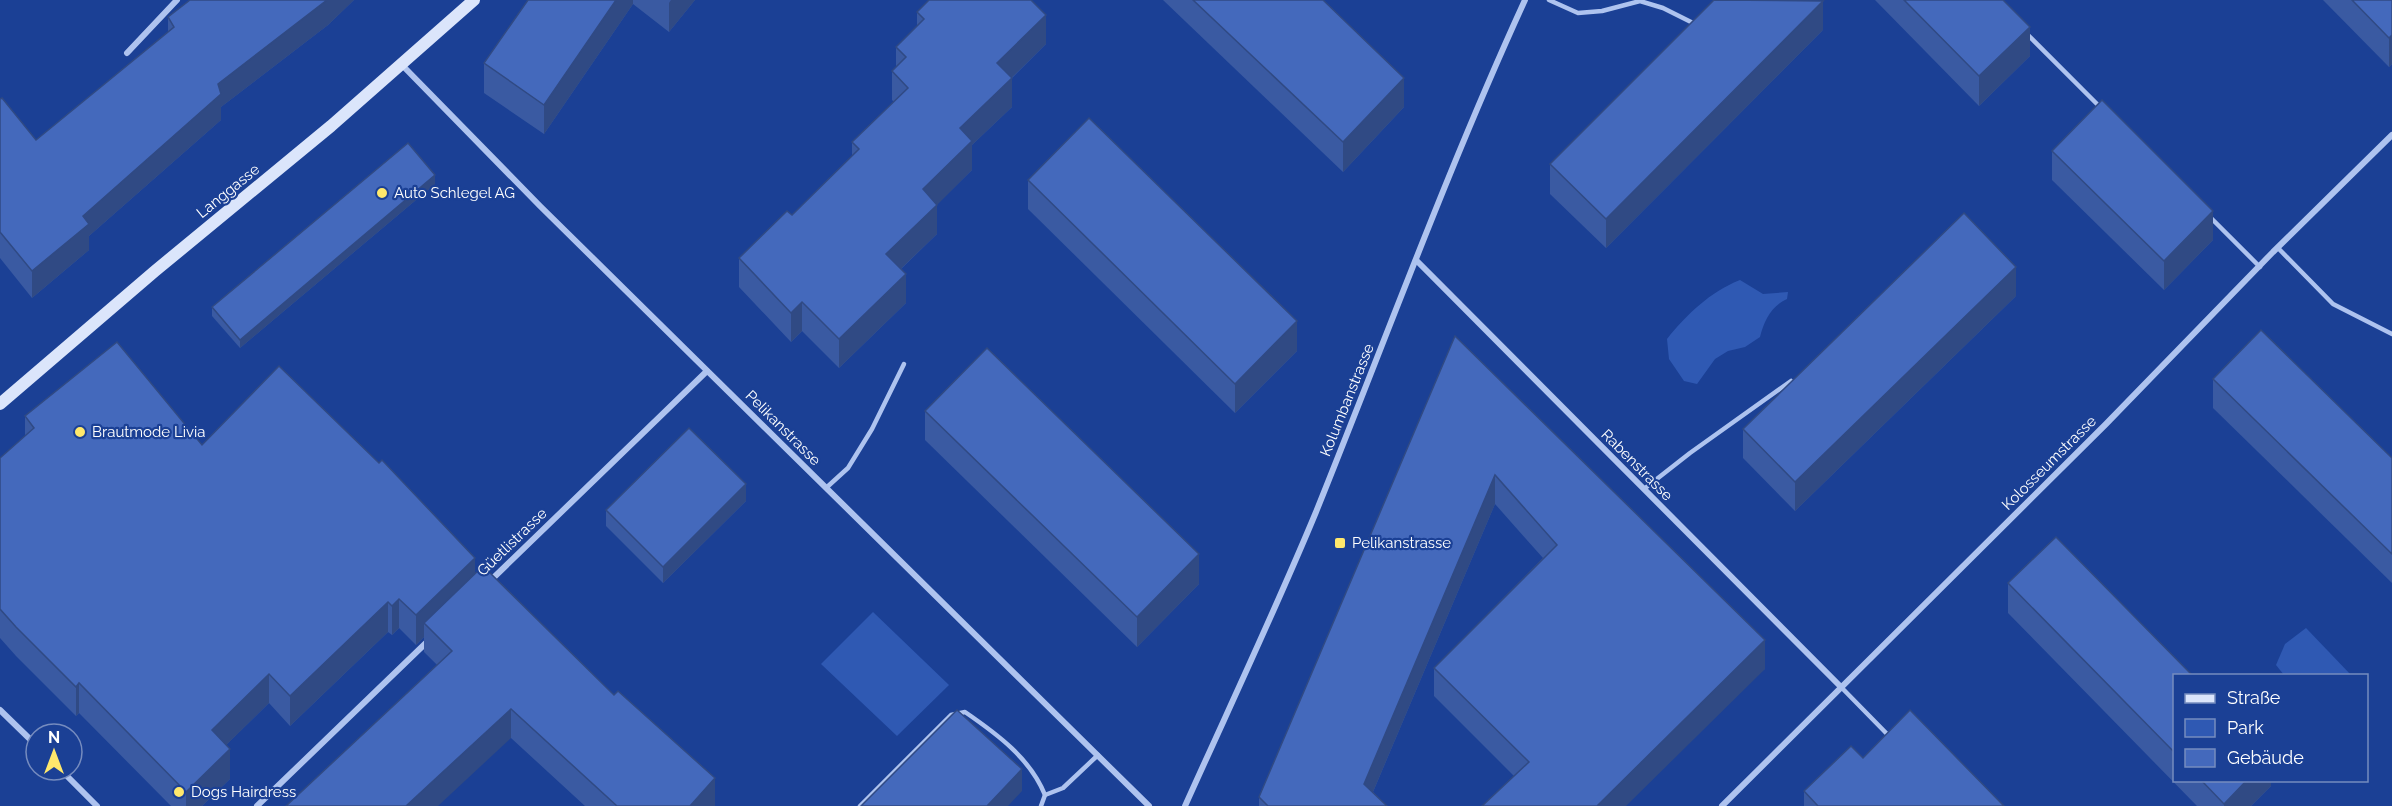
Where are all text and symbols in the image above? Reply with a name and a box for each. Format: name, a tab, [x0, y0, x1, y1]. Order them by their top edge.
street label: Langgasse	[193, 160, 263, 222]
place label: Auto Schlegel AG	[394, 184, 515, 202]
marker: Auto Schlegel AG	[375, 186, 389, 200]
street label: Kolumbanstrasse	[1316, 341, 1378, 459]
street label: Pelikanstrasse	[742, 387, 825, 470]
street label: Kolosseumstrasse	[1998, 412, 2100, 514]
place label: Brautmode Livia	[92, 423, 205, 441]
marker: Brautmode Livia	[73, 425, 87, 439]
street label: Rabenstrasse	[1598, 426, 1677, 505]
street label: Güetlistrasse	[473, 504, 551, 580]
place label: Pelikanstrasse	[1352, 534, 1451, 552]
marker: Pelikanstrasse	[1333, 536, 1347, 550]
legend	[2173, 674, 2368, 782]
text: Straße	[2227, 687, 2281, 708]
text: Park	[2227, 717, 2264, 738]
north arrow	[24, 722, 84, 782]
text: N	[48, 728, 60, 747]
text: Gebäude	[2227, 747, 2304, 768]
place label: Dogs Hairdress	[191, 783, 296, 801]
marker: Dogs Hairdress	[172, 785, 186, 799]

